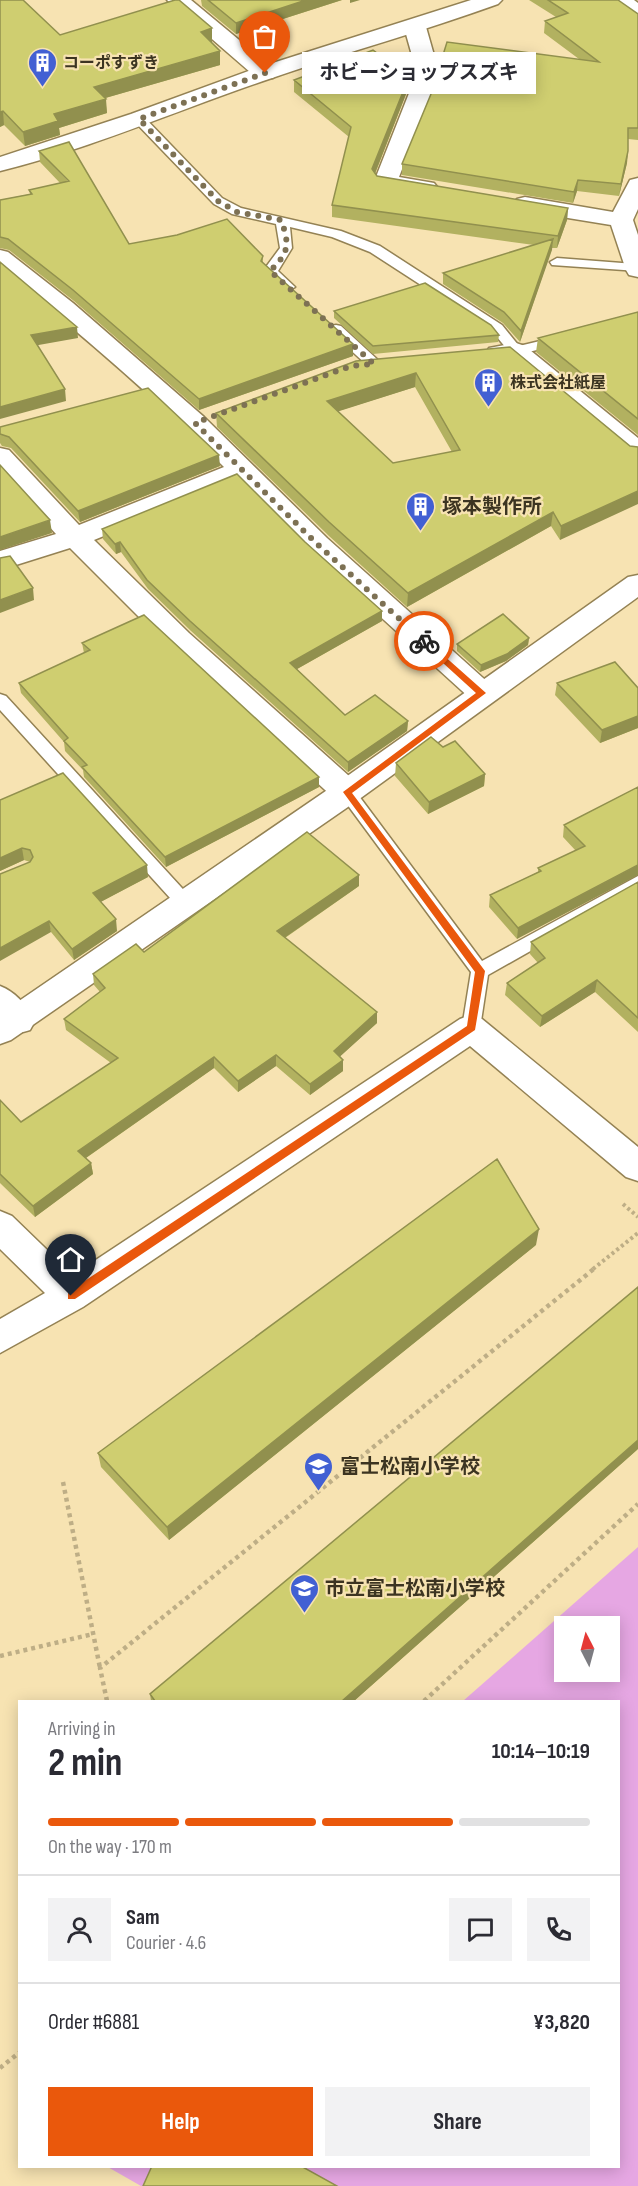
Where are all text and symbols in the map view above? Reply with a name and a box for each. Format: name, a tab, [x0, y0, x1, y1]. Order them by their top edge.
pin	[239, 11, 290, 73]
icon: bag	[248, 20, 281, 53]
building icon: コーポすずき	[26, 46, 58, 88]
callout: ホビーショップスズキ	[301, 52, 535, 94]
place label: コーポすずき	[63, 54, 159, 73]
text: ホビーショップスズキ	[319, 61, 519, 85]
building icon: 株式会社紙屋	[473, 366, 505, 408]
place label: 株式会社紙屋	[510, 373, 606, 393]
building icon: 塚本製作所	[405, 490, 437, 532]
place label: 塚本製作所	[442, 495, 542, 519]
courier	[394, 611, 454, 671]
icon: bike	[408, 625, 441, 658]
pin	[45, 1234, 96, 1296]
icon: home	[54, 1243, 87, 1276]
school or university icon: 富士松南小学校	[303, 1450, 335, 1492]
place label: 富士松南小学校	[340, 1455, 480, 1479]
school or university icon: 市立富士松南小学校	[288, 1572, 320, 1614]
place label: 市立富士松南小学校	[325, 1577, 505, 1601]
north arrow	[554, 1616, 620, 1682]
map controls	[554, 1616, 620, 1682]
text: Arriving in	[48, 1717, 116, 1741]
text: 10:14–10:19	[492, 1738, 590, 1765]
text: 2 min	[48, 1740, 122, 1787]
text: On the way · 170 m	[48, 1835, 172, 1859]
button: person	[48, 1898, 111, 1961]
button: chat	[449, 1898, 512, 1961]
button: phone	[527, 1898, 590, 1961]
text: Sam	[126, 1904, 160, 1931]
text: Courier · 4.6	[126, 1931, 206, 1955]
text: Order #6881	[48, 2009, 139, 2036]
text: ¥3,820	[533, 2009, 590, 2036]
button: Help	[48, 2087, 313, 2156]
button: Share	[325, 2087, 590, 2156]

